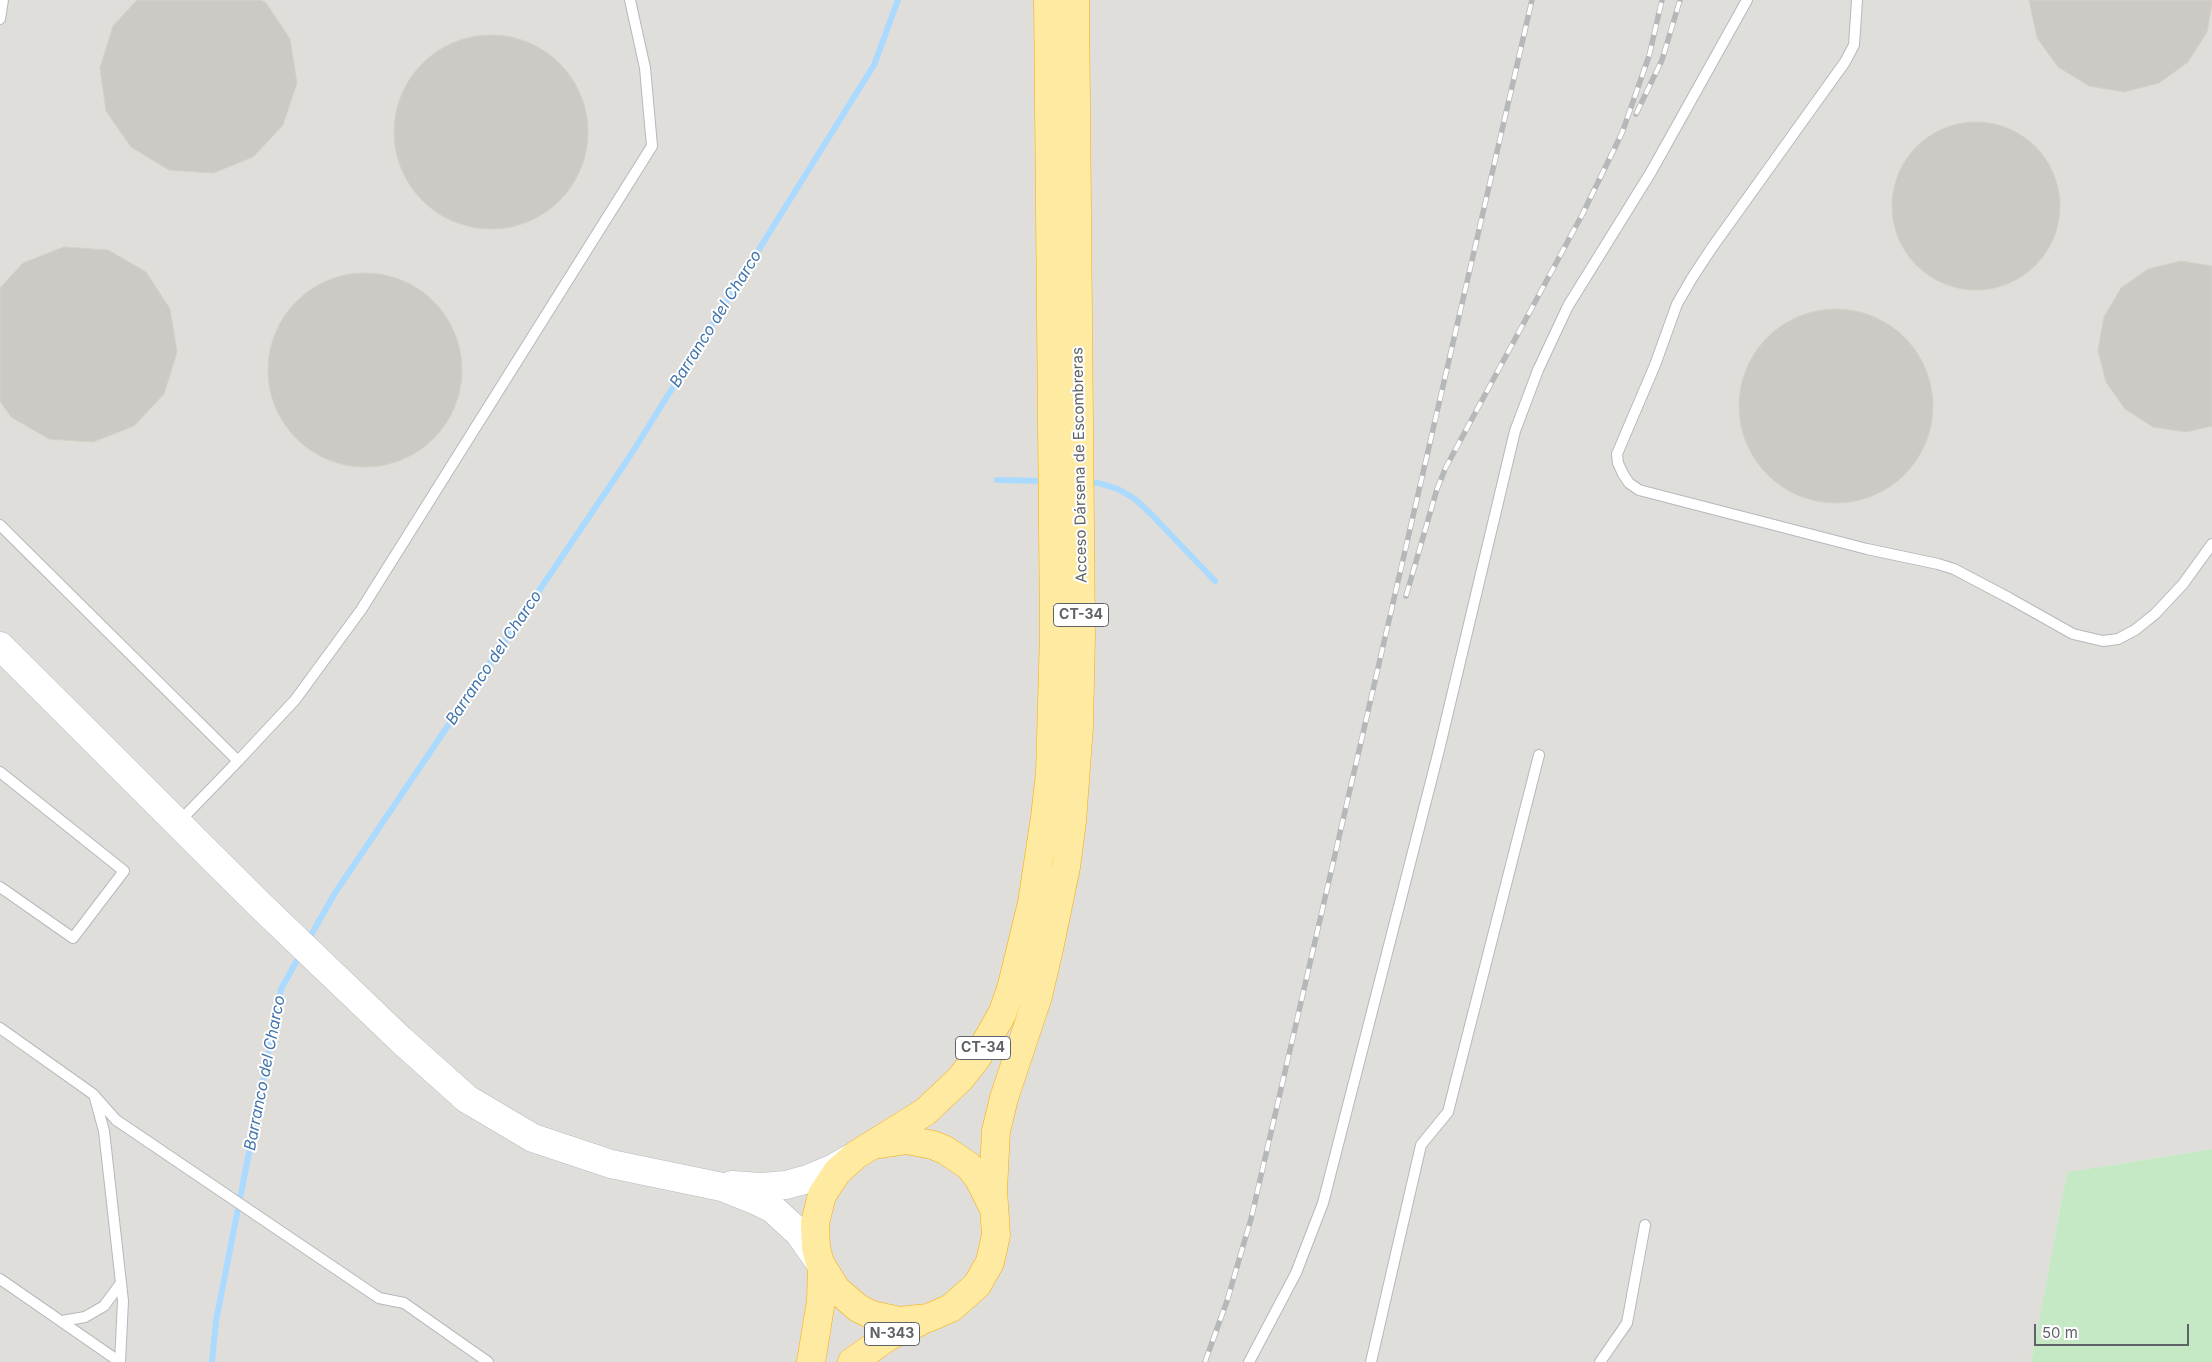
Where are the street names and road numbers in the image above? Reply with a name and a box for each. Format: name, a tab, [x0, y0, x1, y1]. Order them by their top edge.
street label: Acceso Dársena de Escombreras	[1069, 347, 1091, 583]
road number: CT-34	[1054, 604, 1108, 626]
road number: CT-34	[956, 1036, 1010, 1060]
road number: N-343	[864, 1322, 920, 1346]

